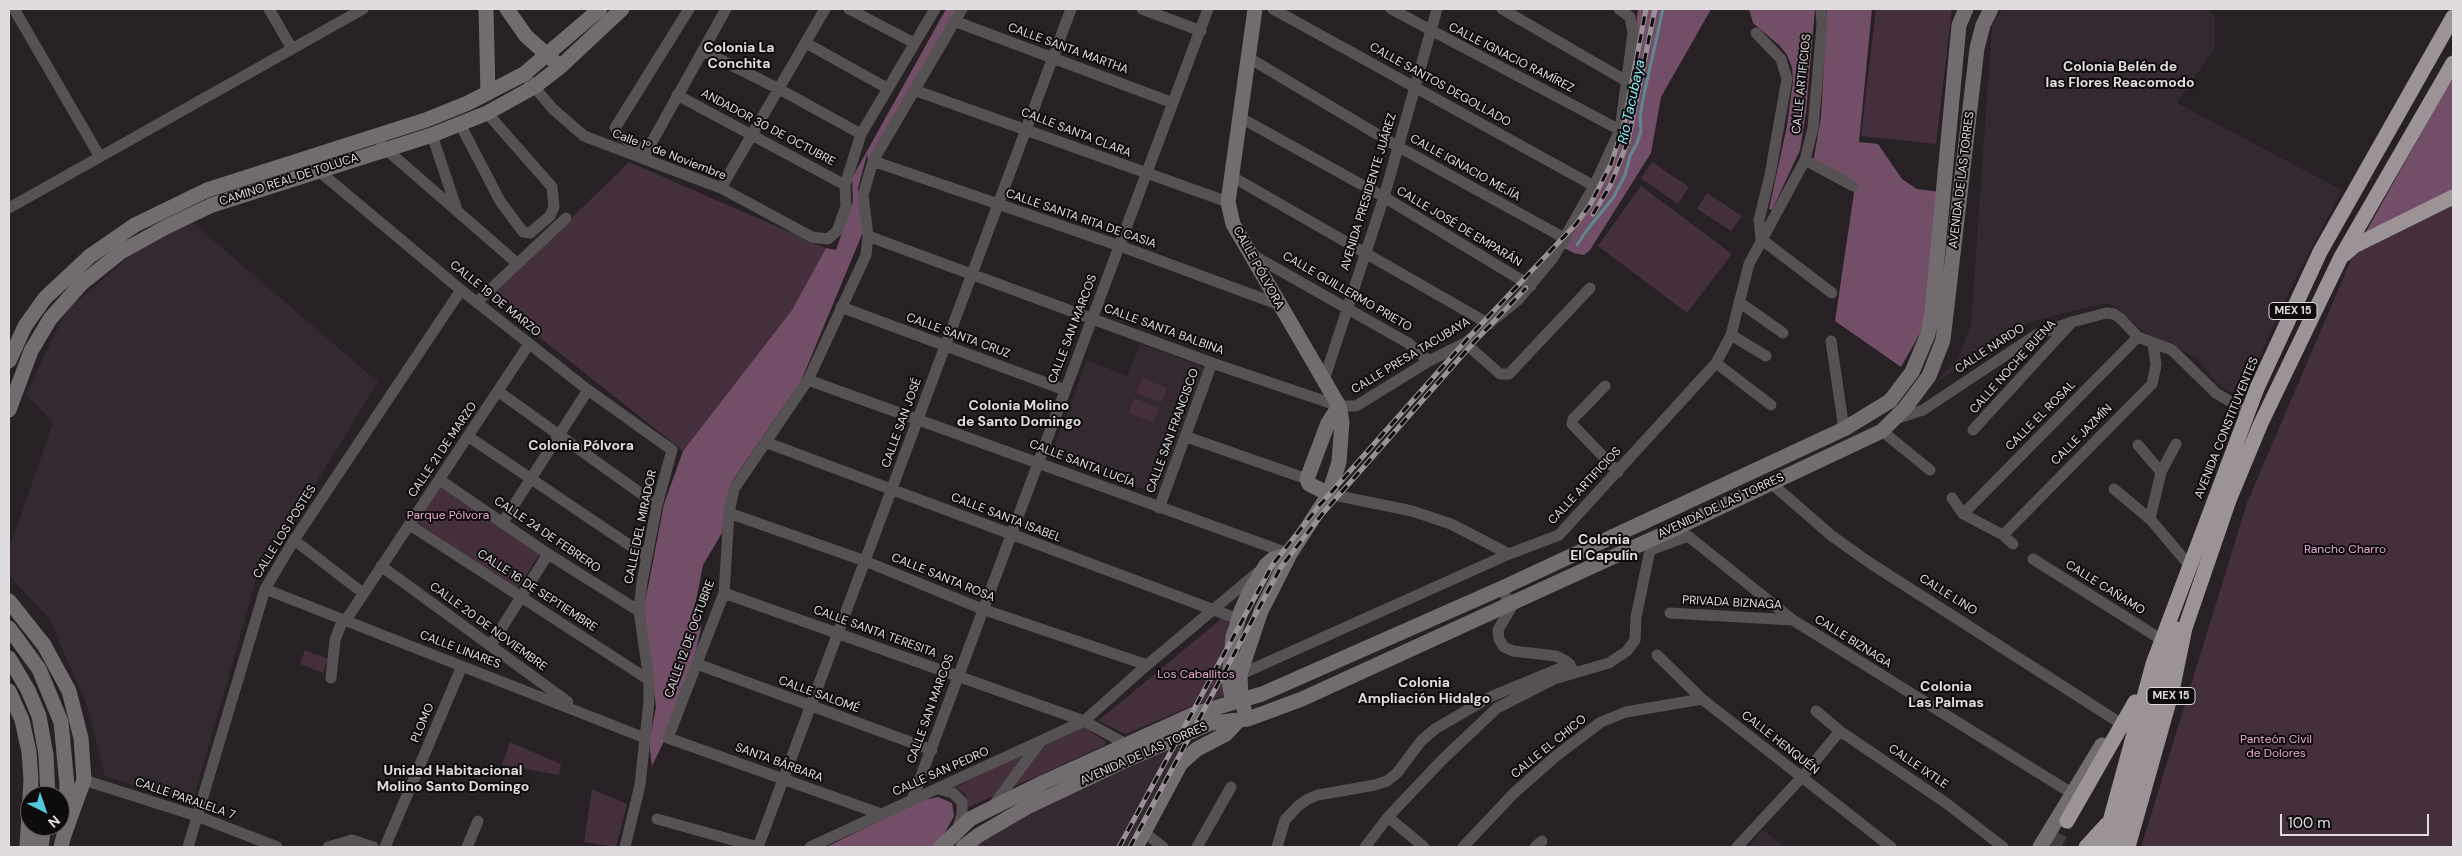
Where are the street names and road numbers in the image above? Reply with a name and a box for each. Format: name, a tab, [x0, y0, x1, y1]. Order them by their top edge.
street label: CALLE SANTA MARTHA	[1006, 20, 1130, 78]
street label: CALLE IGNACIO RAMÍREZ	[1446, 20, 1576, 96]
street label: CALLE ARTIFICIOS	[1790, 33, 1814, 135]
street label: CALLE SANTOS DEGOLLADO	[1367, 40, 1513, 130]
street label: ANDADOR 30 DE OCTUBRE	[698, 86, 838, 170]
street label: CALLE SANTA CLARA	[1019, 105, 1133, 161]
street label: AVENIDA PRESIDENTE JUÁREZ	[1338, 111, 1400, 273]
street label: AVENIDA DE LAS TORRES	[1946, 111, 1978, 249]
street label: Calle 1º de Noviembre	[610, 127, 728, 183]
street label: CALLE IGNACIO MEJÍA	[1407, 132, 1523, 204]
street label: CAMINO REAL DE TOLUCA	[218, 151, 360, 209]
street label: CALLE JOSÉ DE EMPARÁN	[1394, 184, 1524, 270]
street label: CALLE SANTA RITA DE CASIA	[1004, 186, 1158, 252]
street label: CALLE PÓLVORA	[1229, 224, 1287, 312]
street label: CALLE GUILLERMO PRIETO	[1280, 249, 1414, 335]
street label: CALLE 19 DE MARZO	[447, 258, 543, 340]
street label: CALLE SAN MARCOS	[1046, 273, 1100, 385]
street label: CALLE SANTA BALBINA	[1102, 302, 1226, 358]
road number: MEX 15	[2269, 302, 2317, 320]
street label: CALLE SANTA CRUZ	[904, 311, 1012, 361]
street label: CALLE PRESA TACUBAYA	[1349, 315, 1473, 397]
street label: CALLE NOCHE BUENA	[1967, 317, 2059, 417]
street label: CALLE NARDO	[1953, 321, 2027, 377]
street label: AVENIDA CONSTITUYENTES	[2192, 355, 2262, 501]
street label: CALLE SAN FRANCISCO	[1144, 367, 1202, 495]
street label: CALLE SAN JOSÉ	[879, 376, 925, 470]
street label: CALLE EL ROSAL	[2003, 378, 2079, 454]
street label: CALLE 21 DE MARZO	[406, 400, 480, 500]
street label: CALLE JAZMÍN	[2049, 402, 2115, 468]
street label: CALLE SANTA LUCÍA	[1027, 437, 1137, 491]
street label: CALLE ARTIFICIOS	[1545, 444, 1625, 528]
street label: CALLE DEL MIRADOR	[622, 469, 660, 585]
street label: AVENIDA DE LAS TORRES	[1656, 470, 1786, 542]
street label: CALLE LOS POSTES	[250, 483, 320, 581]
street label: CALLE SANTA ISABEL	[949, 490, 1063, 546]
street label: CALLE 24 DE FEBRERO	[491, 494, 603, 576]
street label: CALLE 16 DE SEPTIEMBRE	[474, 547, 600, 635]
street label: CALLE SANTA ROSA	[889, 551, 997, 605]
street label: CALLE CAÑAMO	[2063, 558, 2147, 618]
street label: CALLE LINO	[1916, 571, 1980, 619]
street label: CALLE 12 DE OCTUBRE	[662, 578, 718, 700]
street label: CALLE 20 DE NOVIEMBRE	[427, 580, 549, 674]
street label: PRIVADA BIZNAGA	[1682, 593, 1782, 613]
street label: CALLE SANTA TERESITA	[811, 603, 939, 661]
street label: CALLE BIZNAGA	[1812, 612, 1894, 672]
street label: CALLE LINARES	[418, 628, 502, 672]
street label: CALLE SAN MARCOS	[904, 652, 958, 766]
street label: CALLE SALOMÉ	[776, 674, 862, 716]
road number: MEX 15	[2147, 688, 2195, 704]
street label: PLOMO	[408, 701, 438, 745]
street label: CALLE HENQUÉN	[1738, 708, 1822, 778]
street label: CALLE EL CHICO	[1508, 712, 1590, 782]
street label: AVENIDA DE LAS TORRES	[1078, 719, 1210, 789]
street label: SANTA BÁRBARA	[733, 740, 825, 786]
street label: CALLE IXTLE	[1885, 742, 1951, 792]
street label: CALLE SAN PEDRO	[891, 744, 991, 800]
street label: CALLE PARALELA 7	[133, 775, 237, 823]

